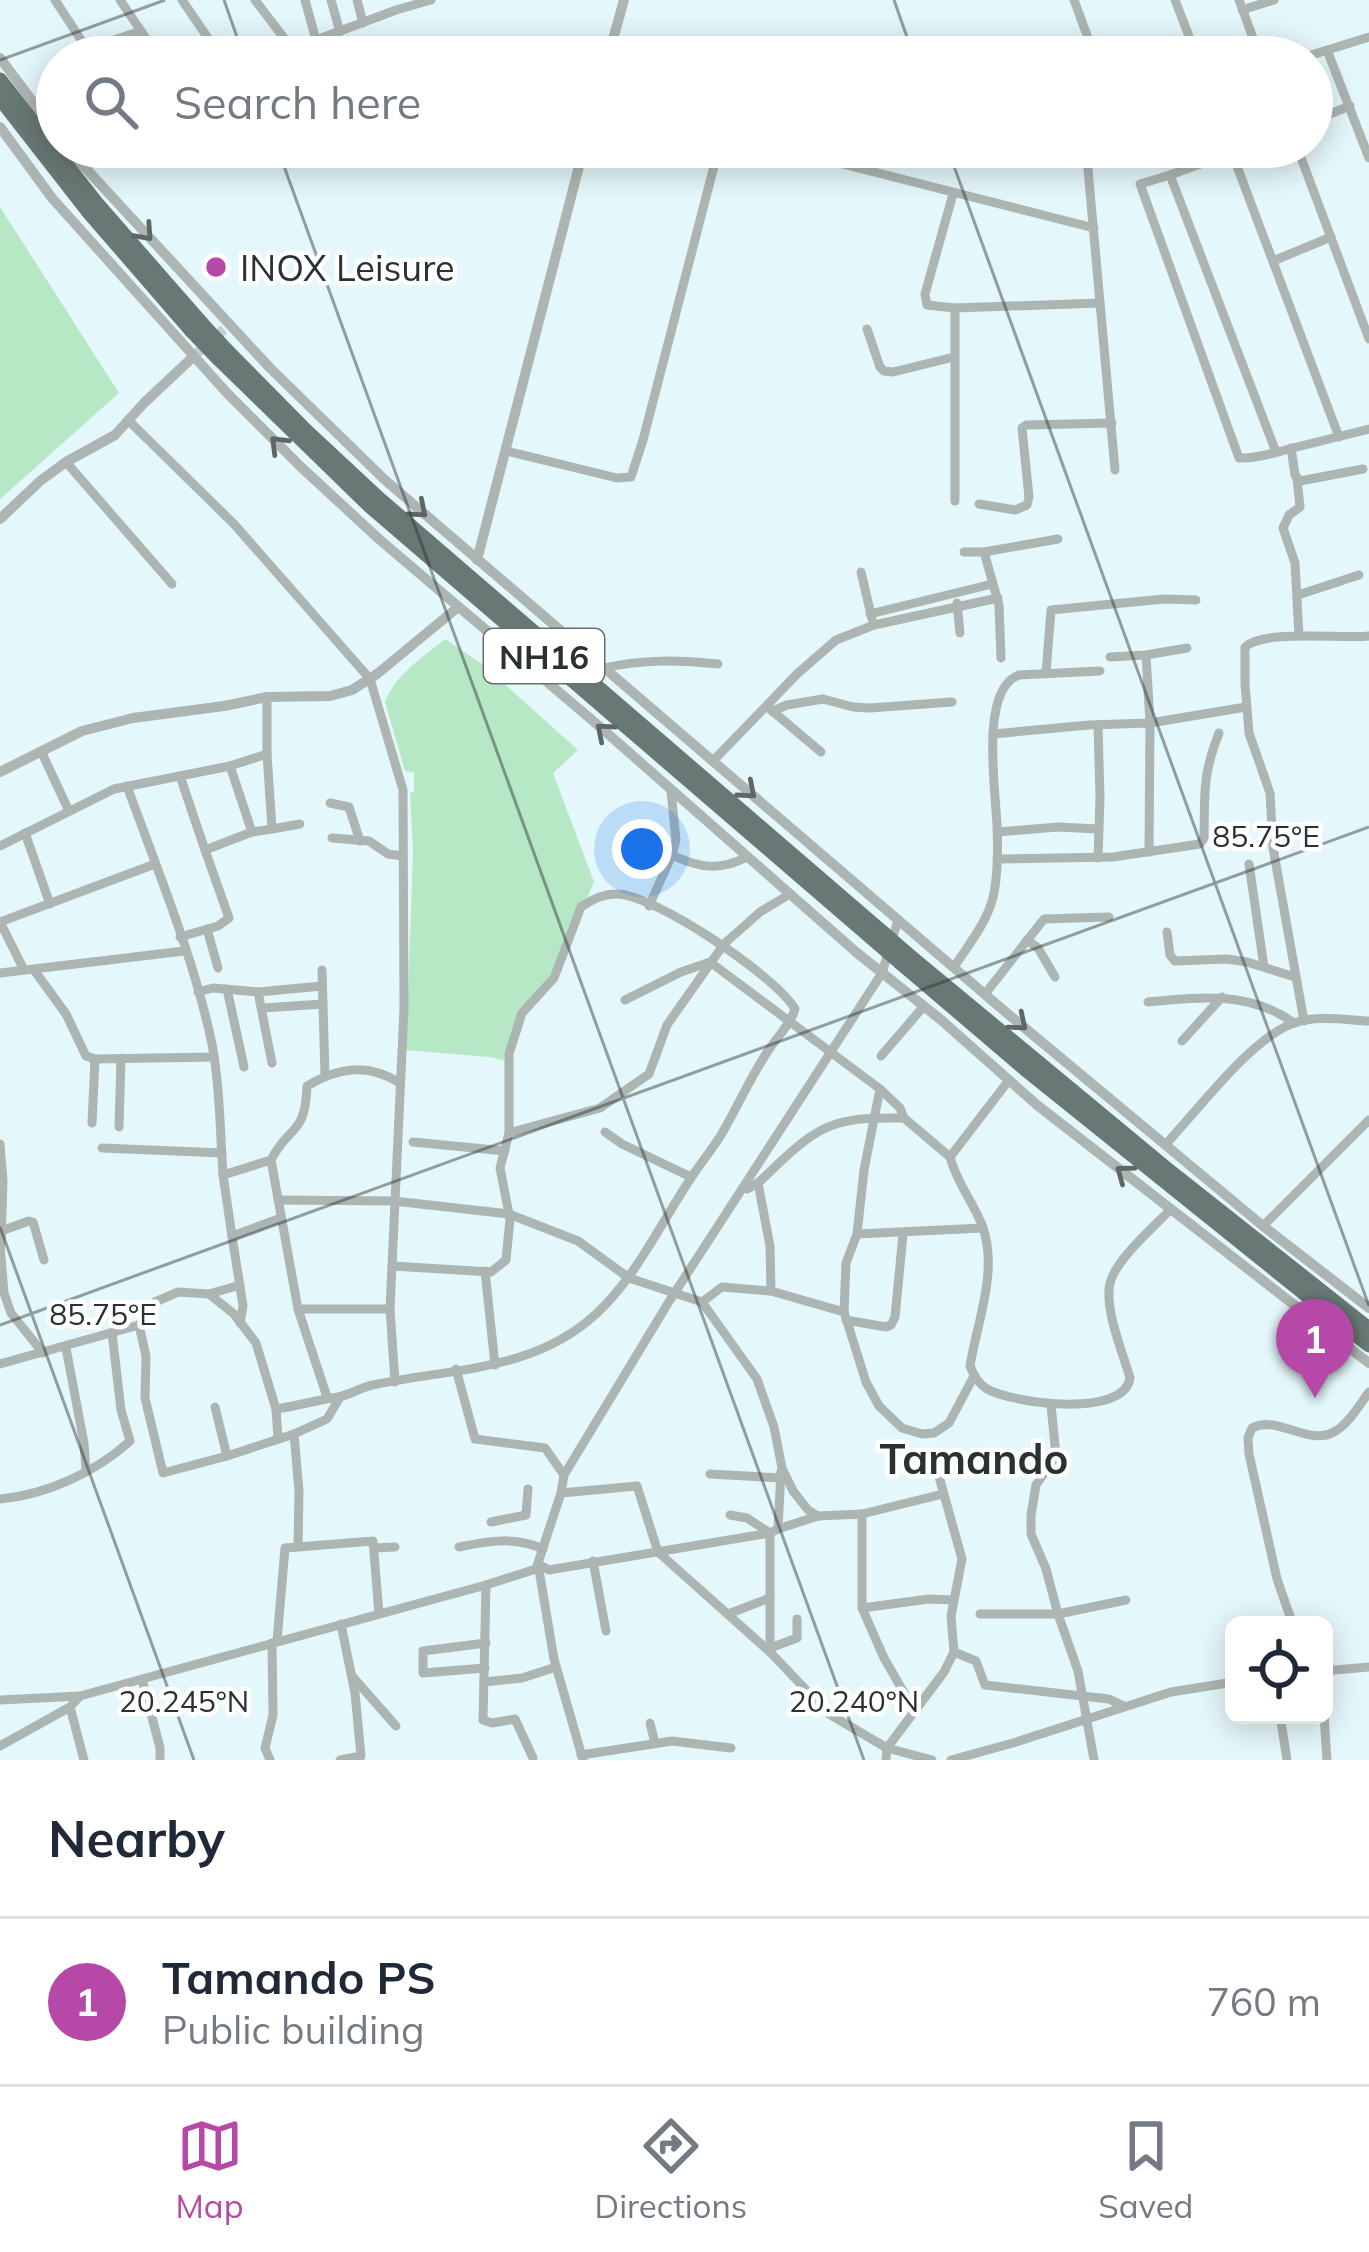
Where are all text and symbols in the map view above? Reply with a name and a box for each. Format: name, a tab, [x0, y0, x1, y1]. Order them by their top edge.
search box	[36, 36, 1333, 168]
icon: search	[78, 69, 144, 135]
text: Search here	[174, 74, 421, 130]
one-way arrow	[131, 219, 152, 241]
place label: INOX Leisure	[240, 245, 455, 290]
marker: INOX Leisure	[203, 254, 229, 280]
one-way arrow	[270, 436, 292, 458]
one-way arrow	[405, 496, 427, 517]
road number: NH16	[484, 629, 604, 683]
one-way arrow	[596, 724, 617, 745]
one-way arrow	[734, 776, 756, 798]
text: 85.75°E	[1212, 817, 1320, 855]
your location	[612, 819, 672, 879]
one-way arrow	[1005, 1008, 1027, 1030]
one-way arrow	[1116, 1166, 1138, 1188]
text: 85.75°E	[49, 1295, 157, 1333]
pin: 1	[1276, 1299, 1354, 1398]
district label: Tamando	[880, 1432, 1068, 1485]
map controls	[1225, 1616, 1333, 1724]
button: locate	[1225, 1616, 1333, 1724]
text: 20.245°N	[119, 1682, 249, 1720]
text: 20.240°N	[789, 1682, 919, 1720]
text: Nearby	[48, 1806, 225, 1870]
text: Tamando PS	[162, 1949, 436, 2005]
text: 1	[75, 1977, 99, 2026]
text: 760 m	[1206, 1977, 1321, 2026]
text: Public building	[162, 2005, 425, 2054]
tab: Map	[176, 2113, 243, 2226]
tab: Directions	[595, 2113, 747, 2226]
tab: Saved	[1098, 2113, 1193, 2226]

